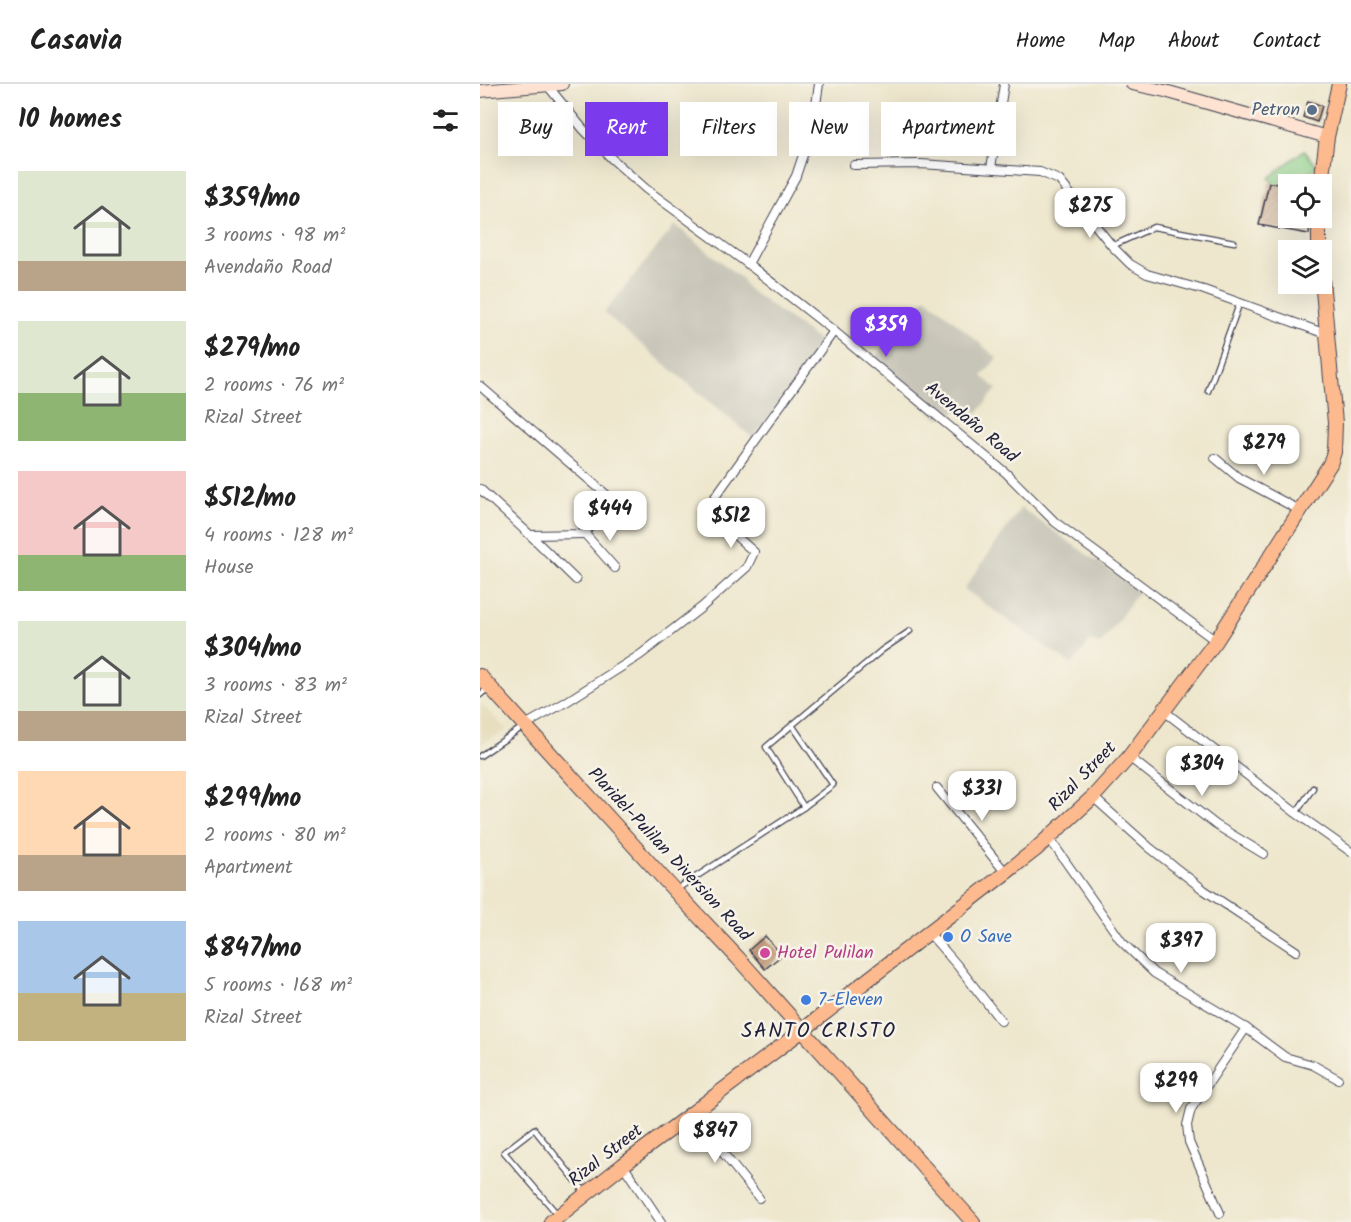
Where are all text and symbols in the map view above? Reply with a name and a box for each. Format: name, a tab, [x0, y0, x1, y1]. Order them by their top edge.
text: Casavia	[30, 19, 122, 64]
text: Home	[1016, 25, 1065, 58]
text: Map	[1098, 25, 1135, 58]
text: About	[1168, 25, 1219, 58]
text: Contact	[1252, 25, 1321, 58]
place label: Petron	[1251, 96, 1300, 125]
text: 10 homes	[18, 99, 122, 141]
chip: Buy	[498, 102, 573, 156]
chip: Rent	[585, 102, 668, 156]
chip: Filters	[680, 102, 777, 156]
chip: New	[789, 102, 869, 156]
chip: Apartment	[881, 102, 1016, 156]
marker: Petron	[1305, 103, 1319, 117]
icon: filters	[429, 104, 462, 137]
map controls	[1278, 174, 1332, 294]
button: locate	[1278, 174, 1332, 228]
text: $359/mo	[204, 178, 300, 220]
pin: $275	[1054, 188, 1126, 239]
text: $275	[1068, 191, 1112, 223]
icon: home	[66, 195, 138, 267]
text: 3 rooms · 98 m²	[204, 220, 345, 252]
button: layers	[1278, 240, 1332, 294]
text: Avendaño Road	[204, 252, 331, 284]
pin: $359	[850, 307, 922, 358]
text: $359	[864, 310, 908, 342]
text: $279/mo	[204, 328, 300, 370]
icon: home	[66, 345, 138, 417]
text: 2 rooms · 76 m²	[204, 370, 344, 402]
street label: Avendaño Road	[918, 375, 1025, 472]
text: Rizal Street	[204, 402, 302, 434]
pin: $279	[1228, 425, 1300, 476]
text: $279	[1242, 428, 1286, 460]
text: $512/mo	[204, 478, 296, 520]
pin: $444	[574, 491, 646, 542]
text: $444	[588, 494, 632, 526]
icon: home	[66, 495, 138, 567]
pin: $512	[695, 498, 767, 549]
text: $512	[711, 501, 751, 533]
text: 4 rooms · 128 m²	[204, 520, 353, 552]
text: House	[204, 552, 254, 584]
text: $304/mo	[204, 628, 302, 670]
icon: home	[66, 645, 138, 717]
text: 3 rooms · 83 m²	[204, 670, 347, 702]
text: Rizal Street	[204, 702, 302, 734]
street label: Rizal Street	[1042, 734, 1125, 819]
pin: $304	[1166, 746, 1238, 797]
text: $304	[1180, 749, 1224, 781]
street label: Plaridel-Pulilan Diversion Road	[580, 761, 759, 950]
pin: $331	[946, 771, 1018, 822]
text: $331	[962, 774, 1002, 806]
text: $299/mo	[204, 778, 301, 820]
icon: home	[66, 795, 138, 867]
text: 2 rooms · 80 m²	[204, 820, 346, 852]
text: Apartment	[204, 852, 293, 884]
place label: O Save	[960, 923, 1012, 952]
pin: $397	[1145, 923, 1217, 974]
text: $397	[1160, 926, 1202, 958]
text: $847/mo	[204, 928, 302, 970]
marker: O Save	[941, 930, 955, 944]
place label: Hotel Pulilan	[777, 939, 873, 968]
icon: home	[66, 945, 138, 1017]
marker: Hotel Pulilan	[758, 946, 772, 960]
text: 5 rooms · 168 m²	[204, 970, 352, 1002]
place label: 7-Eleven	[818, 986, 883, 1015]
marker: 7-Eleven	[799, 993, 813, 1007]
text: Rizal Street	[204, 1002, 302, 1034]
district label: SANTO CRISTO	[741, 1015, 897, 1048]
pin: $299	[1140, 1063, 1212, 1114]
text: $299	[1154, 1066, 1198, 1098]
pin: $847	[679, 1113, 751, 1164]
text: $847	[693, 1116, 737, 1148]
street label: Rizal Street	[562, 1117, 651, 1195]

